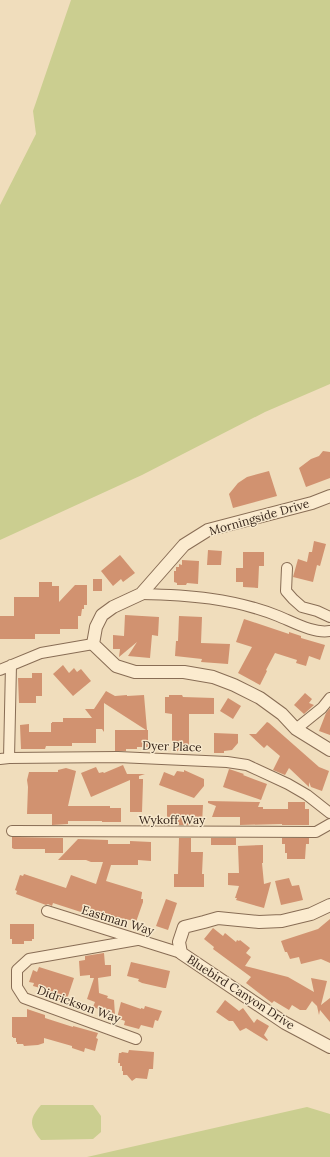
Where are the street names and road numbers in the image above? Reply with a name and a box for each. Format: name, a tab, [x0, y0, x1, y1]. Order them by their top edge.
street label: Morningside Drive	[207, 495, 311, 538]
street label: Dyer Place	[142, 737, 202, 755]
street label: Wykoff Way	[139, 812, 206, 827]
street label: Eastman Way	[80, 902, 157, 938]
street label: Bluebird Canyon Drive	[184, 952, 298, 1033]
street label: Didrickson Way	[35, 982, 123, 1026]

